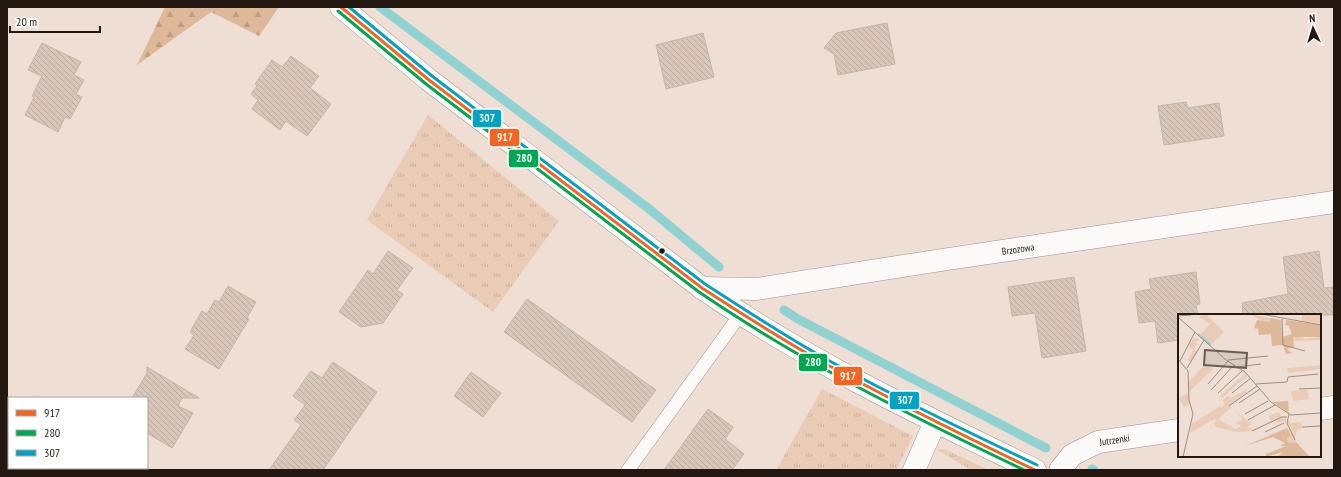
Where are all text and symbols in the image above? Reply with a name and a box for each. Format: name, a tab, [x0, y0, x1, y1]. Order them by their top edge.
scale bar	[10, 8, 100, 34]
north arrow	[1293, 8, 1333, 48]
text: N	[1309, 11, 1316, 25]
text: 20 m	[16, 14, 37, 29]
line badge: 307	[472, 109, 502, 128]
text: 307	[479, 111, 495, 125]
line badge: 917	[489, 128, 520, 147]
text: 917	[497, 130, 513, 144]
line badge: 280	[508, 149, 539, 168]
text: 280	[516, 151, 532, 165]
street label: Brzozowa	[1001, 240, 1035, 258]
unlabelled marker	[657, 246, 667, 256]
inset map	[1178, 314, 1321, 457]
line badge: 280	[798, 353, 828, 372]
text: 280	[805, 355, 821, 369]
line badge: 917	[833, 366, 863, 386]
text: 917	[840, 369, 856, 383]
line badge: 307	[889, 391, 920, 410]
text: 307	[897, 393, 913, 407]
legend	[8, 397, 148, 469]
text: 917	[44, 405, 60, 420]
text: 280	[44, 425, 60, 440]
street label: Jutrzenki	[1098, 431, 1131, 449]
text: 307	[44, 445, 60, 460]

